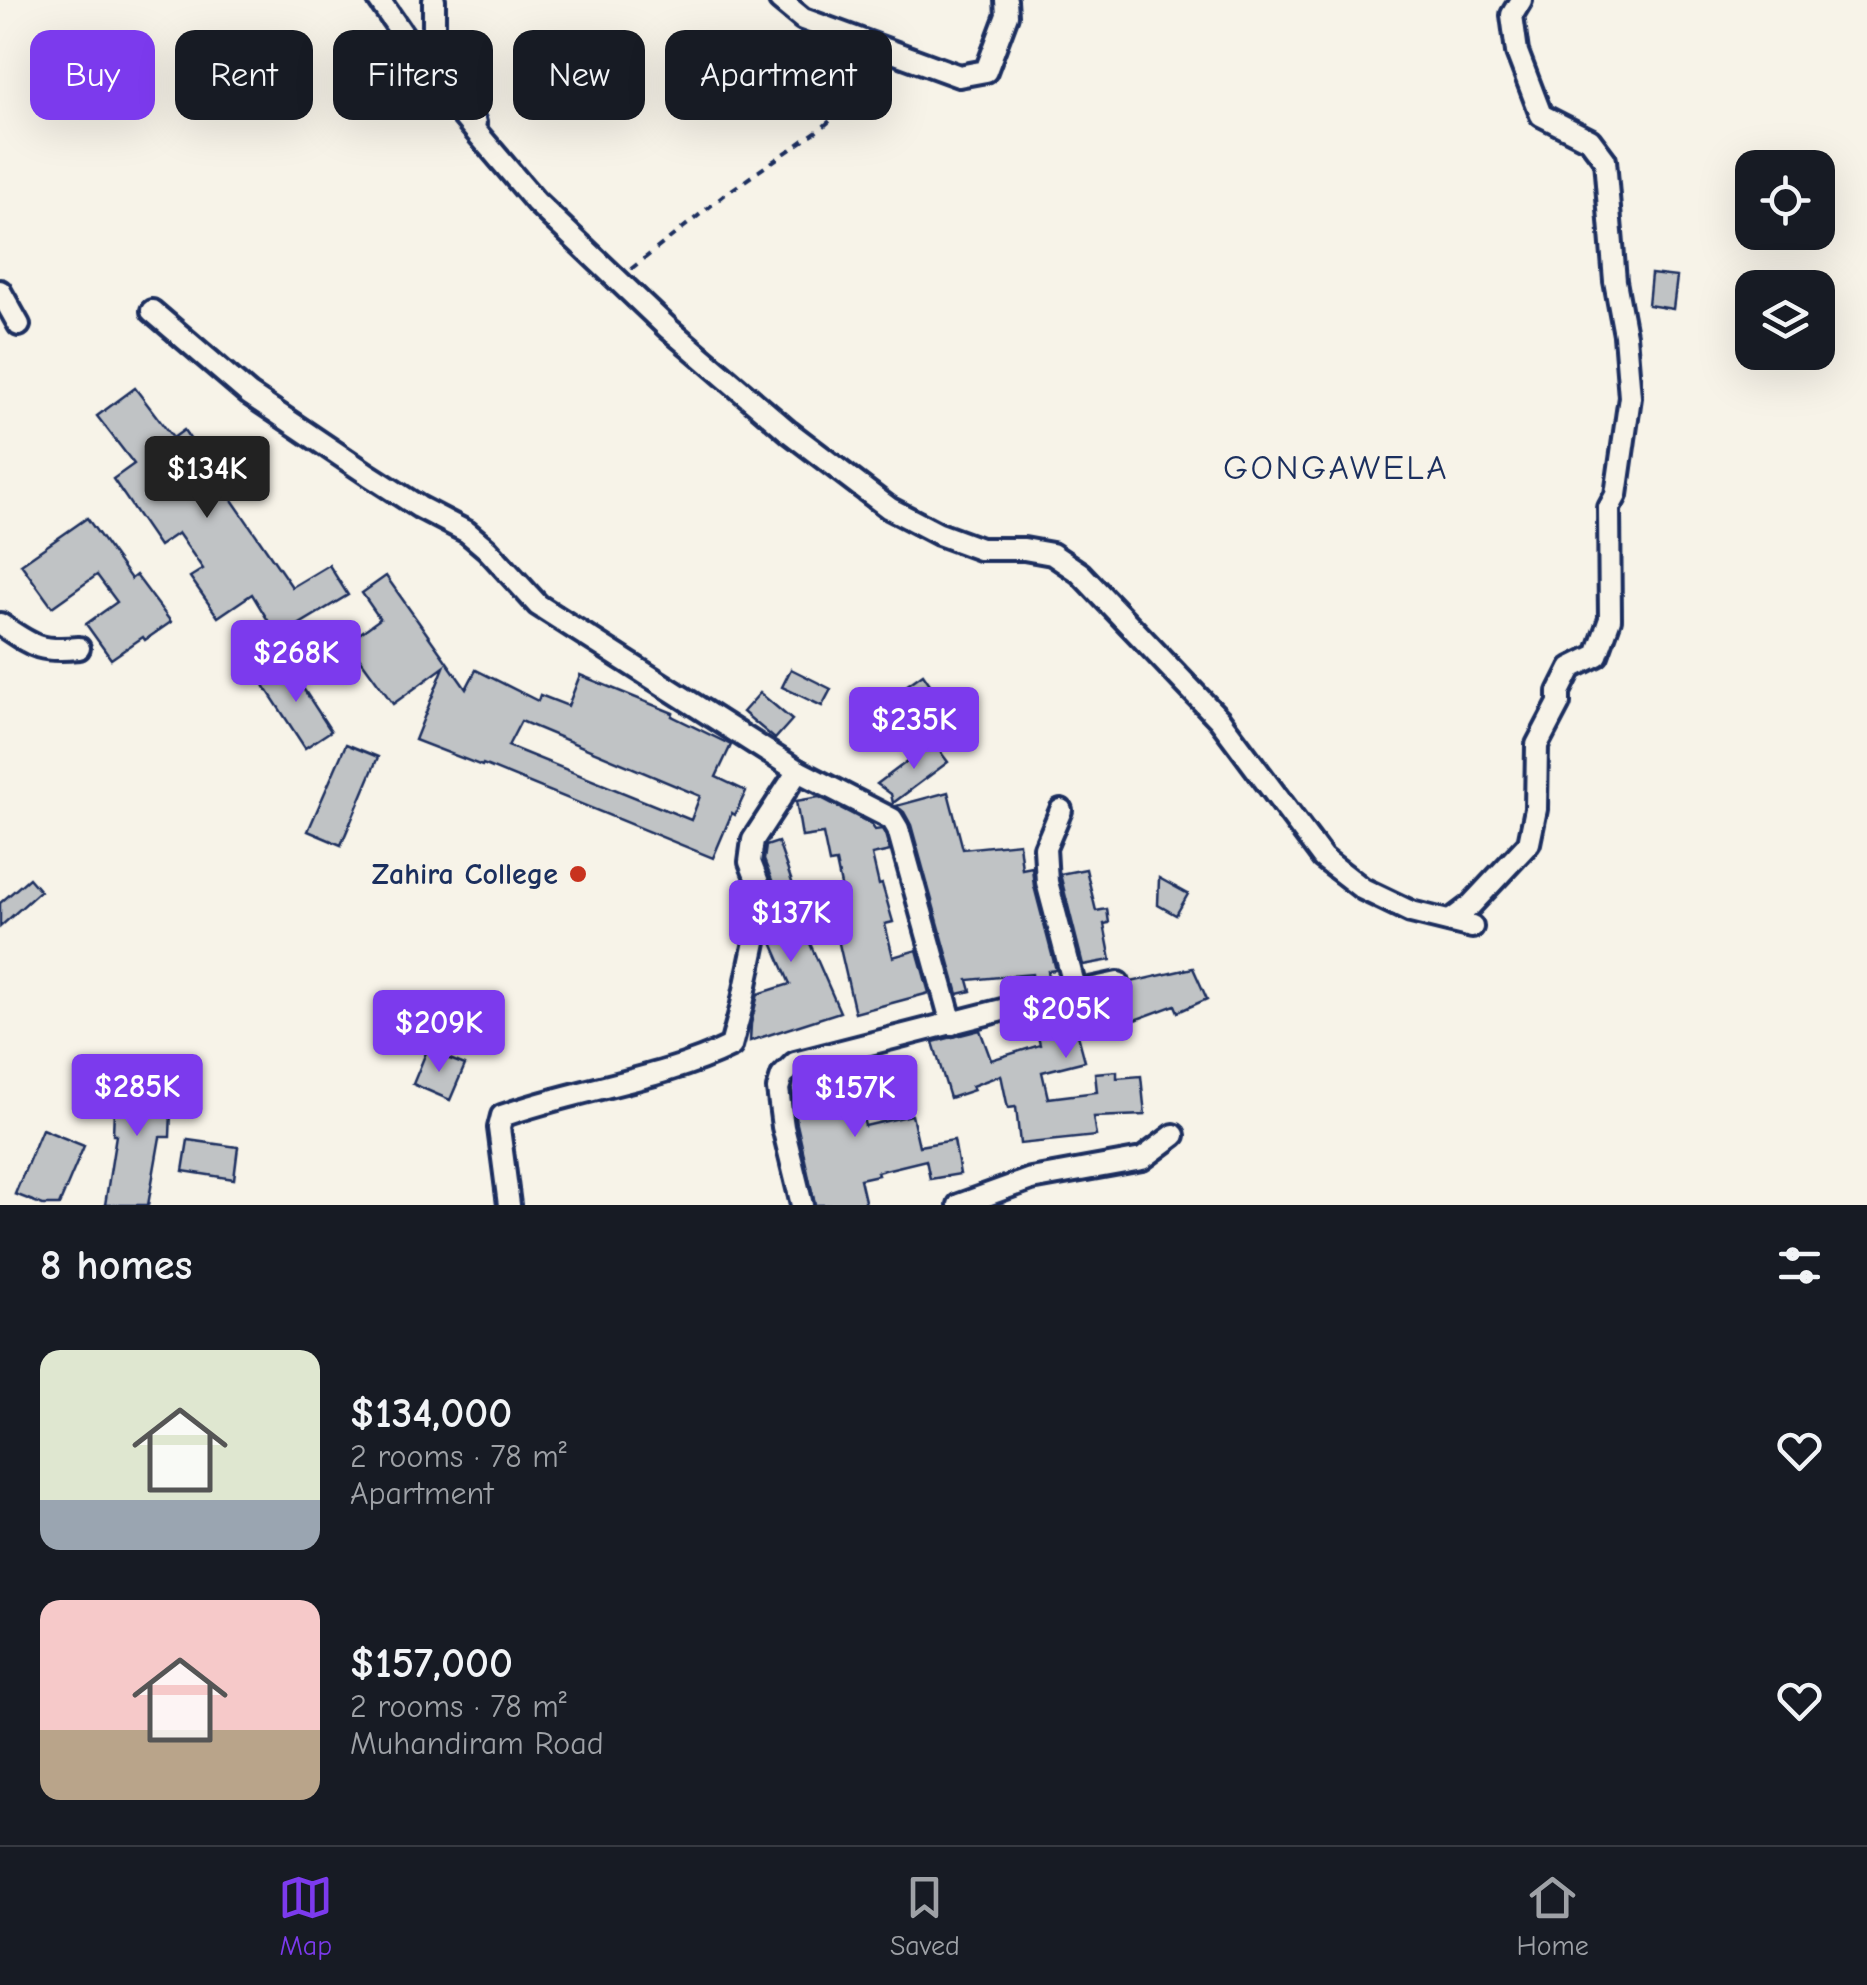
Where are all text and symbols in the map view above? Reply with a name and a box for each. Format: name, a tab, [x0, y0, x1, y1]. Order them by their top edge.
chip: Buy	[30, 30, 155, 120]
chip: Rent	[175, 30, 313, 120]
chip: Filters	[333, 30, 493, 120]
chip: New	[513, 30, 645, 120]
chip: Apartment	[665, 30, 892, 120]
map controls	[1735, 150, 1835, 370]
button: locate	[1735, 150, 1835, 250]
button: layers	[1735, 270, 1835, 370]
pin: $134K	[137, 436, 277, 521]
district label: GONGAWELA	[1223, 447, 1449, 488]
text: $134K	[167, 450, 247, 487]
pin: $268K	[226, 620, 366, 705]
text: $268K	[253, 634, 339, 671]
pin: $235K	[844, 687, 984, 772]
text: $235K	[871, 701, 957, 738]
place label: Zahira College	[372, 857, 558, 892]
marker: Zahira College	[567, 863, 589, 885]
pin: $137K	[721, 880, 861, 965]
text: $137K	[751, 894, 831, 931]
pin: $205K	[996, 976, 1136, 1061]
pin: $209K	[369, 990, 509, 1075]
text: $205K	[1022, 990, 1110, 1027]
text: $209K	[395, 1004, 483, 1041]
pin: $285K	[67, 1054, 207, 1139]
pin: $157K	[785, 1055, 925, 1140]
text: $285K	[94, 1068, 180, 1105]
text: $157K	[814, 1069, 896, 1106]
icon: filters	[1772, 1238, 1827, 1293]
text: 8 homes	[40, 1241, 192, 1290]
text: $134,000	[350, 1389, 512, 1438]
icon: home	[120, 1390, 240, 1510]
icon: heart	[1772, 1423, 1827, 1478]
text: 2 rooms · 78 m²	[350, 1438, 567, 1475]
text: Apartment	[350, 1475, 493, 1512]
text: $157,000	[350, 1639, 513, 1688]
icon: home	[120, 1640, 240, 1760]
icon: heart	[1772, 1673, 1827, 1728]
text: 2 rooms · 78 m²	[350, 1688, 567, 1725]
text: Muhandiram Road	[350, 1725, 604, 1762]
tab: Map	[278, 1870, 333, 1962]
tab: Saved	[890, 1870, 960, 1962]
tab: Home	[1516, 1870, 1589, 1962]

